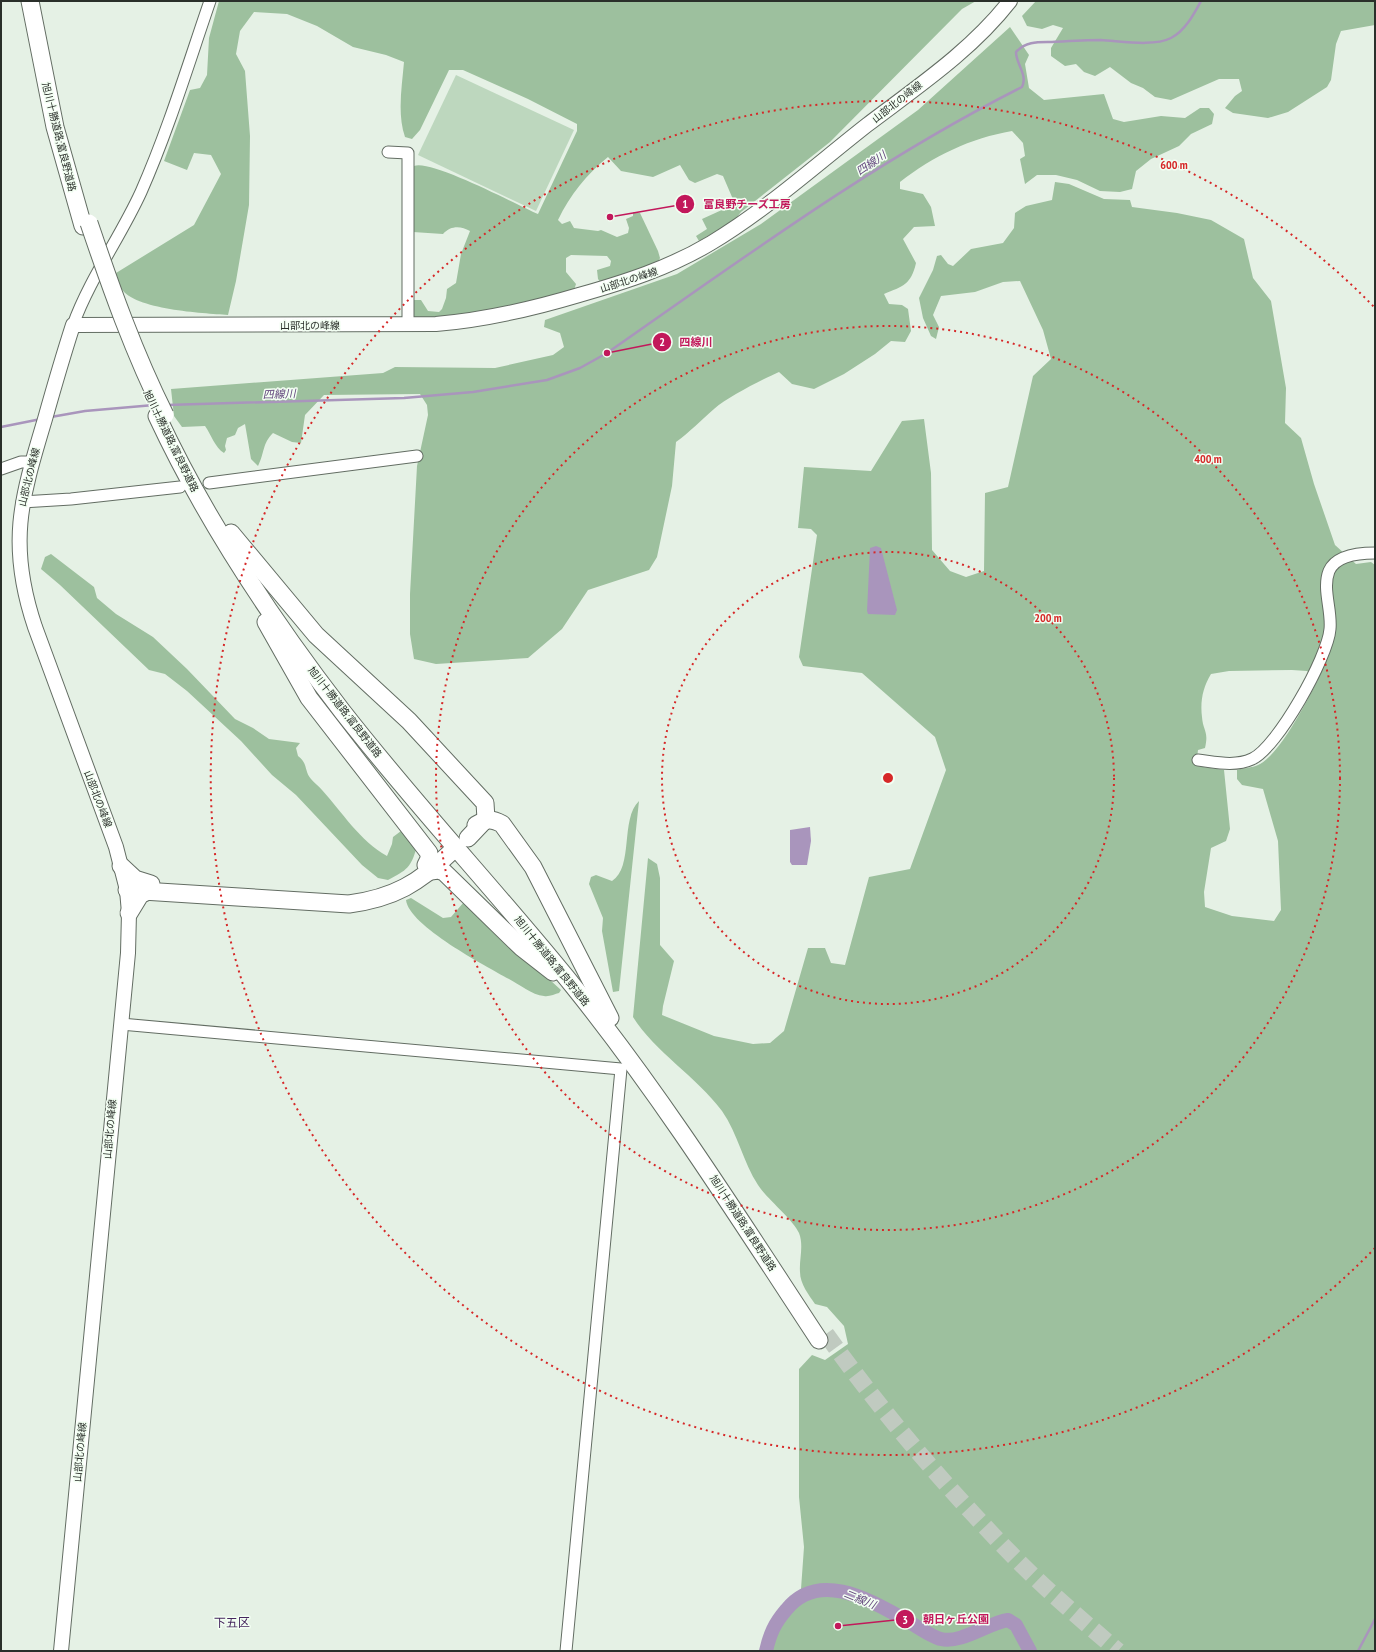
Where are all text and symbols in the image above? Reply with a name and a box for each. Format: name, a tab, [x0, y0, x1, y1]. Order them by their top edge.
street label: 山部北の峰線	[869, 78, 925, 126]
street label: 旭川十勝道路;富良野道路	[39, 81, 79, 193]
water label: 四線川	[853, 147, 889, 178]
text: 600 m	[1160, 157, 1188, 172]
callout: 富良野チーズ工房	[675, 192, 799, 215]
text: 1	[682, 196, 688, 211]
text: 富良野チーズ工房	[703, 197, 791, 211]
street label: 山部北の峰線	[598, 265, 660, 295]
street label: 山部北の峰線	[280, 319, 340, 332]
callout: 四線川	[652, 331, 721, 354]
text: 2	[659, 334, 665, 349]
text: 四線川	[680, 335, 713, 349]
water label: 四線川	[262, 386, 297, 402]
street label: 旭川十勝道路;富良野道路	[141, 388, 201, 494]
street label: 山部北の峰線	[15, 446, 43, 508]
text: 400 m	[1194, 451, 1222, 466]
text: 200 m	[1034, 610, 1062, 625]
street label: 旭川十勝道路;富良野道路	[305, 664, 385, 760]
street label: 山部北の峰線	[81, 769, 115, 829]
centre of rings	[881, 771, 895, 785]
street label: 旭川十勝道路;富良野道路	[512, 913, 592, 1009]
street label: 山部北の峰線	[101, 1099, 119, 1159]
street label: 旭川十勝道路;富良野道路	[707, 1172, 779, 1274]
street label: 山部北の峰線	[71, 1422, 89, 1482]
water label: 二線川	[842, 1586, 879, 1612]
callout: 朝日ヶ丘公園	[895, 1608, 997, 1631]
text: 3	[902, 1612, 908, 1627]
text: 朝日ヶ丘公園	[923, 1612, 989, 1626]
district label: 下五区	[214, 1615, 250, 1630]

